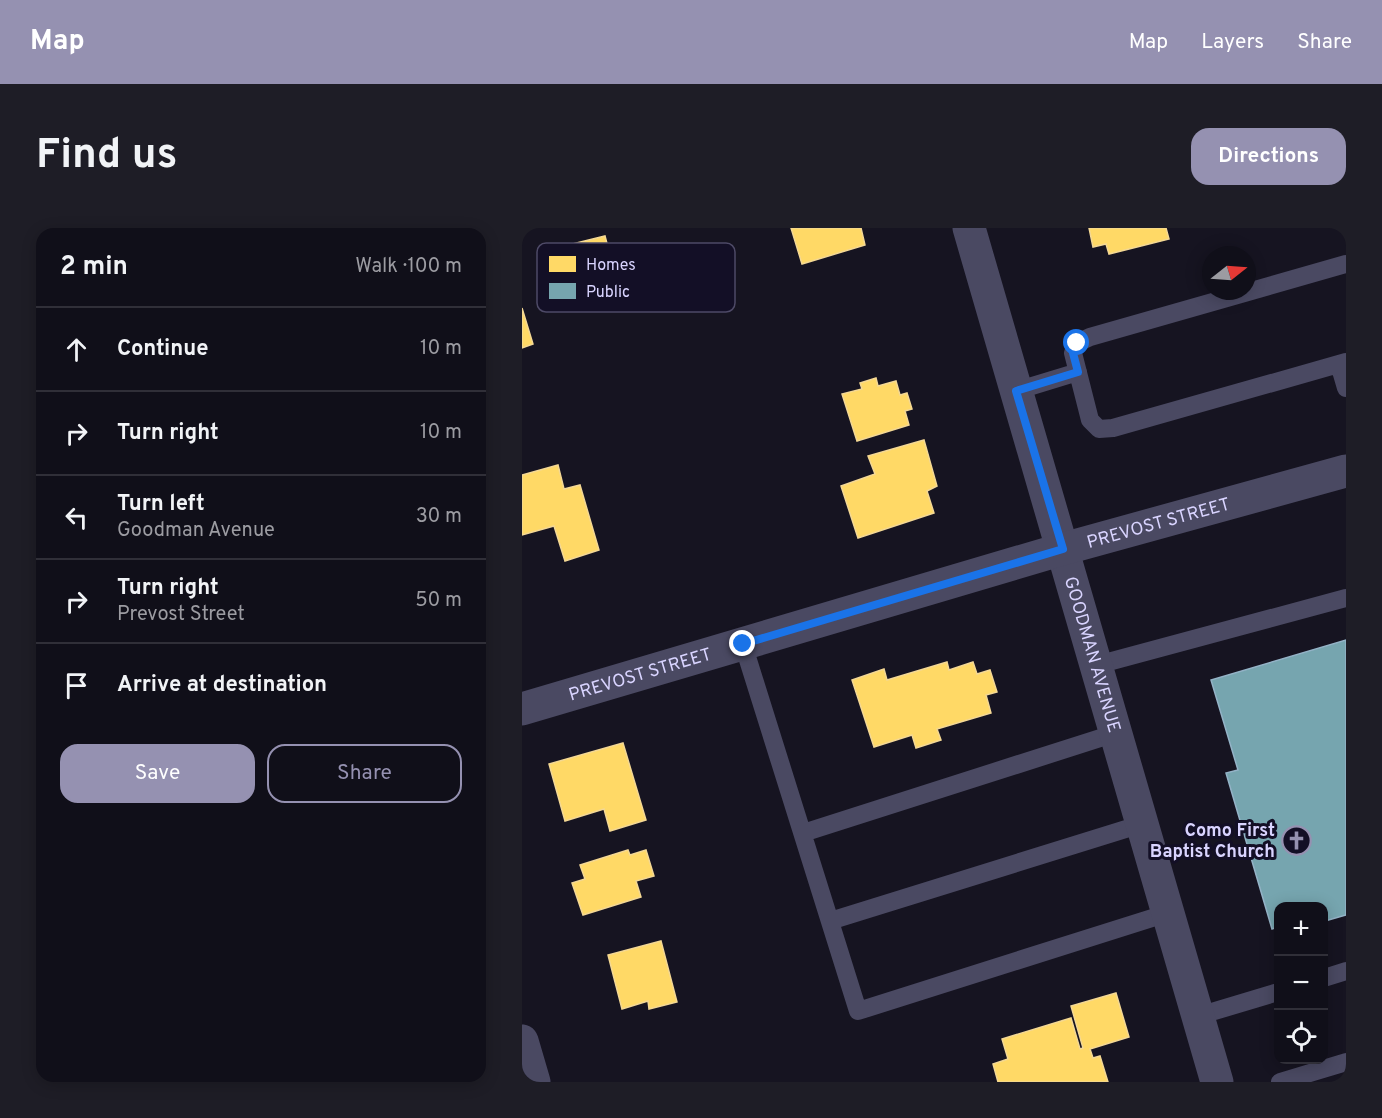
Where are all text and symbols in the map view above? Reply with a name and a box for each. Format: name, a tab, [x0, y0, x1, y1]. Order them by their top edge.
text: Map	[30, 24, 85, 60]
text: Map	[1129, 29, 1168, 56]
text: Layers	[1201, 29, 1264, 56]
text: Share	[1297, 29, 1352, 56]
button: Directions	[1191, 128, 1346, 185]
text: Find us	[36, 130, 177, 183]
legend	[537, 243, 735, 312]
north arrow	[1202, 246, 1256, 300]
text: 2 min	[60, 251, 128, 284]
text: Walk · 100 m	[355, 254, 462, 280]
text: Homes	[586, 256, 636, 276]
text: Public	[586, 283, 630, 303]
route start	[1063, 329, 1089, 355]
icon: ahead	[60, 333, 93, 366]
text: Continue	[117, 336, 208, 363]
text: 10 m	[420, 336, 462, 362]
icon: right	[60, 417, 93, 450]
text: Turn right	[117, 420, 219, 447]
text: 10 m	[420, 420, 462, 446]
text: Turn left	[117, 491, 205, 518]
street label: PREVOST STREET	[1084, 493, 1233, 555]
icon: left	[60, 501, 93, 534]
text: 30 m	[416, 504, 462, 530]
text: Goodman Avenue	[117, 518, 275, 544]
street label: GOODMAN AVENUE	[1058, 574, 1125, 736]
text: Turn right	[117, 575, 219, 602]
icon: right	[60, 585, 93, 618]
text: 50 m	[415, 588, 462, 614]
text: Prevost Street	[117, 602, 245, 628]
route end	[729, 630, 755, 656]
street label: PREVOST STREET	[566, 644, 714, 708]
icon: arrive	[60, 669, 93, 702]
text: Arrive at destination	[117, 672, 327, 699]
button: Save	[60, 744, 255, 803]
button: Share	[267, 744, 462, 803]
place label: Como First Baptist Church	[1150, 820, 1275, 864]
church icon: Como First Baptist Church	[1280, 824, 1312, 856]
map controls	[1274, 902, 1328, 1064]
button: +	[1274, 902, 1328, 956]
button: −	[1274, 956, 1328, 1010]
button: locate	[1274, 1010, 1328, 1064]

